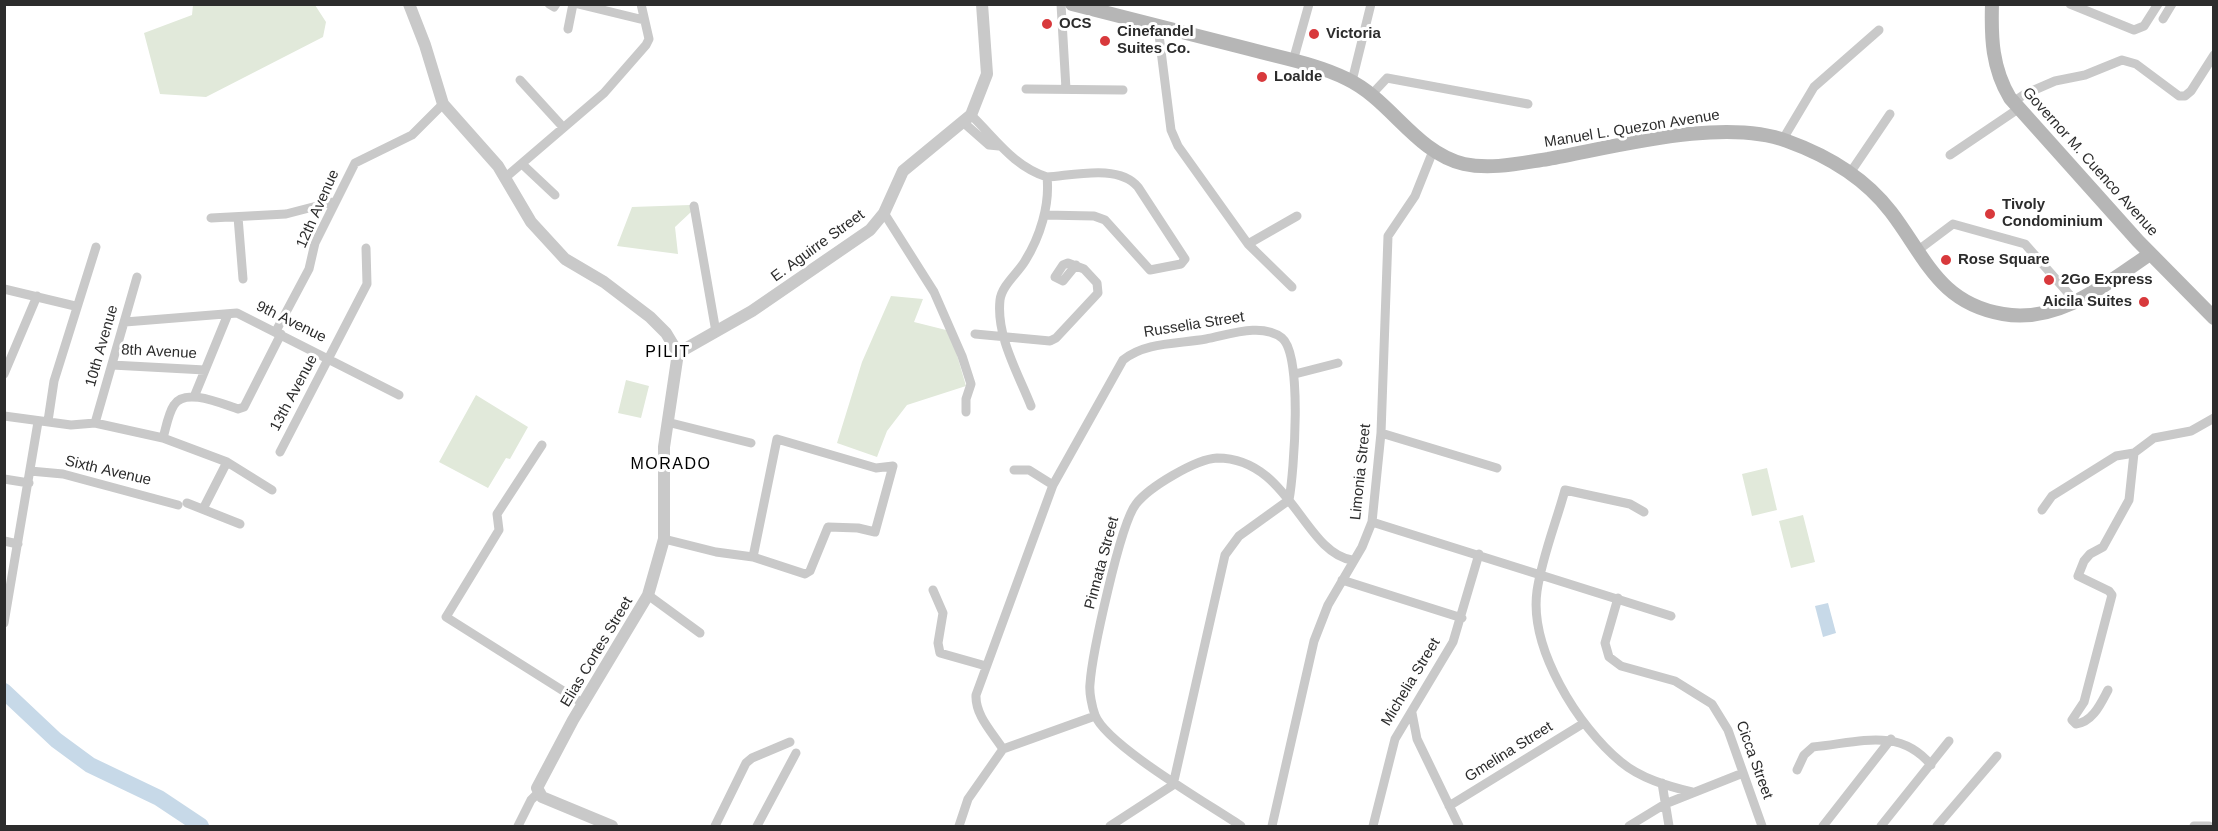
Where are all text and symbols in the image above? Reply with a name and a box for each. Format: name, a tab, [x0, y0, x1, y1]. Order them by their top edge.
place label: OCS	[1059, 15, 1092, 33]
marker: OCS	[1040, 17, 1054, 31]
place label: Cinefandel Suites Co.	[1117, 23, 1194, 58]
place label: Victoria	[1326, 25, 1381, 43]
marker: Victoria	[1307, 27, 1321, 41]
marker: Cinefandel Suites Co.	[1098, 34, 1112, 48]
place label: Loalde	[1274, 68, 1322, 86]
marker: Loalde	[1255, 70, 1269, 84]
street label: Governor M. Cuenco Avenue	[2018, 84, 2162, 240]
street label: Manuel L. Quezon Avenue	[1543, 106, 1721, 152]
street label: 12th Avenue	[293, 167, 343, 251]
place label: Tivoly Condominium	[2002, 196, 2103, 231]
street label: E. Aguirre Street	[768, 206, 868, 286]
marker: Tivoly Condominium	[1983, 207, 1997, 221]
place label: Rose Square	[1958, 251, 2050, 269]
marker: Rose Square	[1939, 253, 1953, 267]
place label: 2Go Express	[2061, 271, 2153, 289]
marker: 2Go Express	[2042, 273, 2056, 287]
place label: Aicila Suites	[2043, 293, 2132, 311]
marker: Aicila Suites	[2137, 295, 2151, 309]
street label: 9th Avenue	[253, 297, 329, 347]
street label: 10th Avenue	[82, 303, 122, 389]
street label: Russelia Street	[1142, 308, 1246, 342]
street label: 8th Avenue	[121, 341, 197, 363]
district label: PILIT	[645, 343, 691, 363]
street label: 13th Avenue	[266, 352, 322, 434]
street label: Limonia Street	[1347, 423, 1375, 521]
street label: Sixth Avenue	[63, 452, 153, 490]
district label: MORADO	[630, 455, 712, 475]
street label: Pinnata Street	[1081, 515, 1123, 611]
street label: Elias Cortes Street	[557, 594, 637, 710]
street label: Michelia Street	[1378, 635, 1444, 729]
street label: Gmelina Street	[1462, 718, 1556, 786]
street label: Cicca Street	[1732, 719, 1776, 801]

